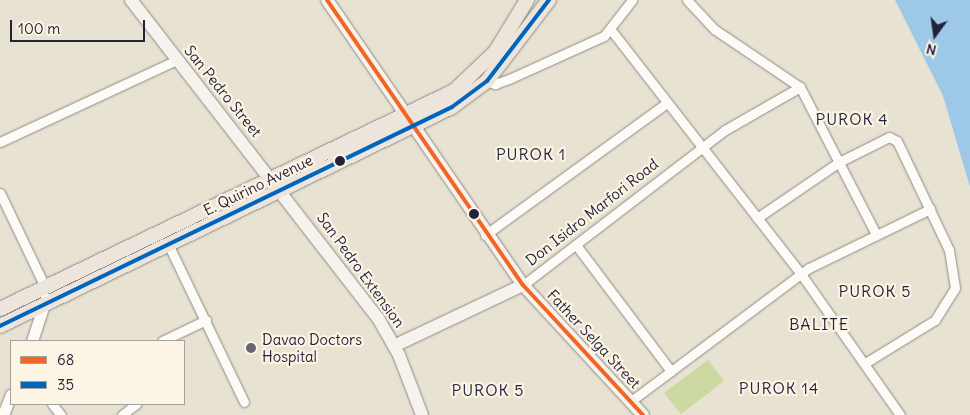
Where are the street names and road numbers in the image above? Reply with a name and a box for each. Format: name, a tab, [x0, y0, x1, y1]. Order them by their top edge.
street label: San Pedro Street	[181, 42, 265, 140]
street label: E. Quirino Avenue	[200, 151, 316, 219]
street label: Don Isidro Marfori Road	[522, 155, 662, 269]
street label: San Pedro Extension	[313, 209, 409, 331]
street label: Father Selga Street	[544, 286, 644, 392]

